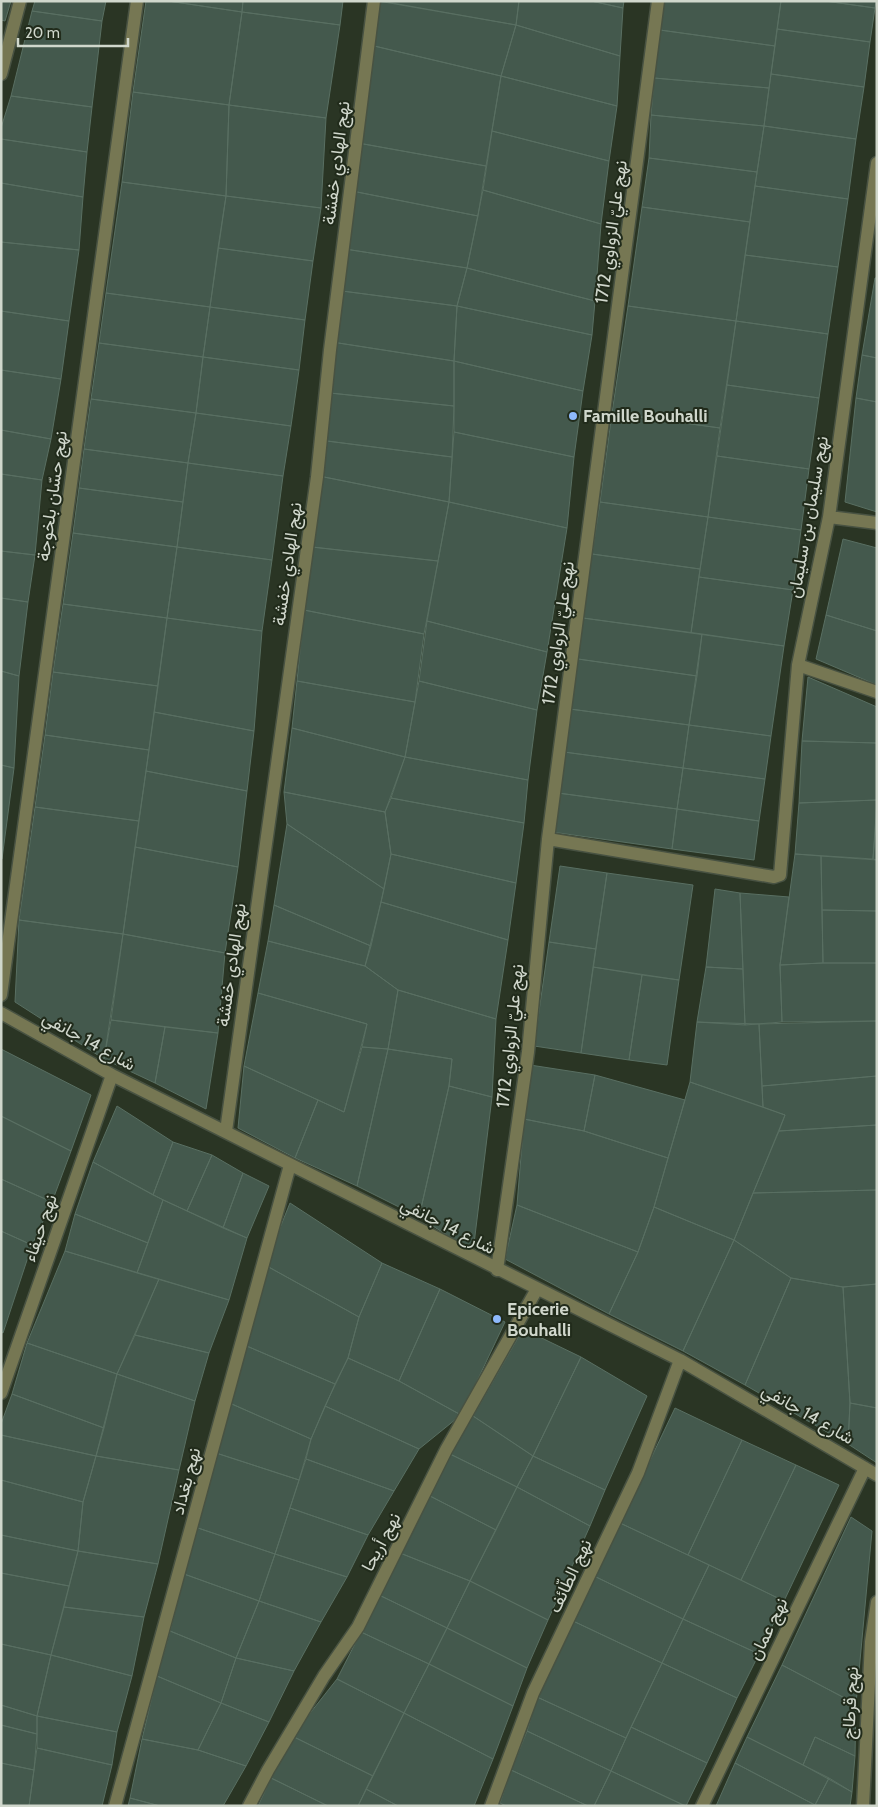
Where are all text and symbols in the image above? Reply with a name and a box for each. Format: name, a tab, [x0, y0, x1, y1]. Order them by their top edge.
scale bar	[18, 15, 128, 47]
text: 20 m	[25, 24, 60, 42]
street label: نهج الهادي خفشة	[317, 100, 358, 227]
street label: نهج عليّ الزواوي 1712	[590, 159, 636, 306]
place label: Famille Bouhalli	[583, 405, 708, 427]
marker: Famille Bouhalli	[567, 410, 579, 422]
street label: نهج حسّان بلخوجة	[32, 429, 73, 563]
street label: نهج سليمان بن سليمان	[783, 434, 834, 600]
street label: نهج الهادي خفشة	[267, 501, 311, 628]
street label: نهج عليّ الزواوي 1712	[537, 560, 583, 707]
street label: نهج الهادي خفشة	[211, 902, 255, 1029]
street label: نهج عليّ الزواوي 1712	[492, 963, 532, 1109]
street label: شارع 14 جانفي	[37, 1006, 139, 1079]
street label: نهج حيفاء	[18, 1191, 63, 1265]
street label: شارع 14 جانفي	[395, 1193, 499, 1263]
place label: Epicerie Bouhalli	[507, 1298, 571, 1341]
marker: Epicerie Bouhalli	[491, 1313, 503, 1325]
street label: شارع 14 جانفي	[756, 1379, 858, 1453]
street label: نهج بغداد	[167, 1445, 206, 1517]
street label: نهج أريحا	[356, 1509, 406, 1576]
street label: نهج الطّائف	[543, 1536, 598, 1617]
street label: نهج عمان	[743, 1594, 794, 1664]
street label: نهج قرطاج	[837, 1666, 864, 1740]

